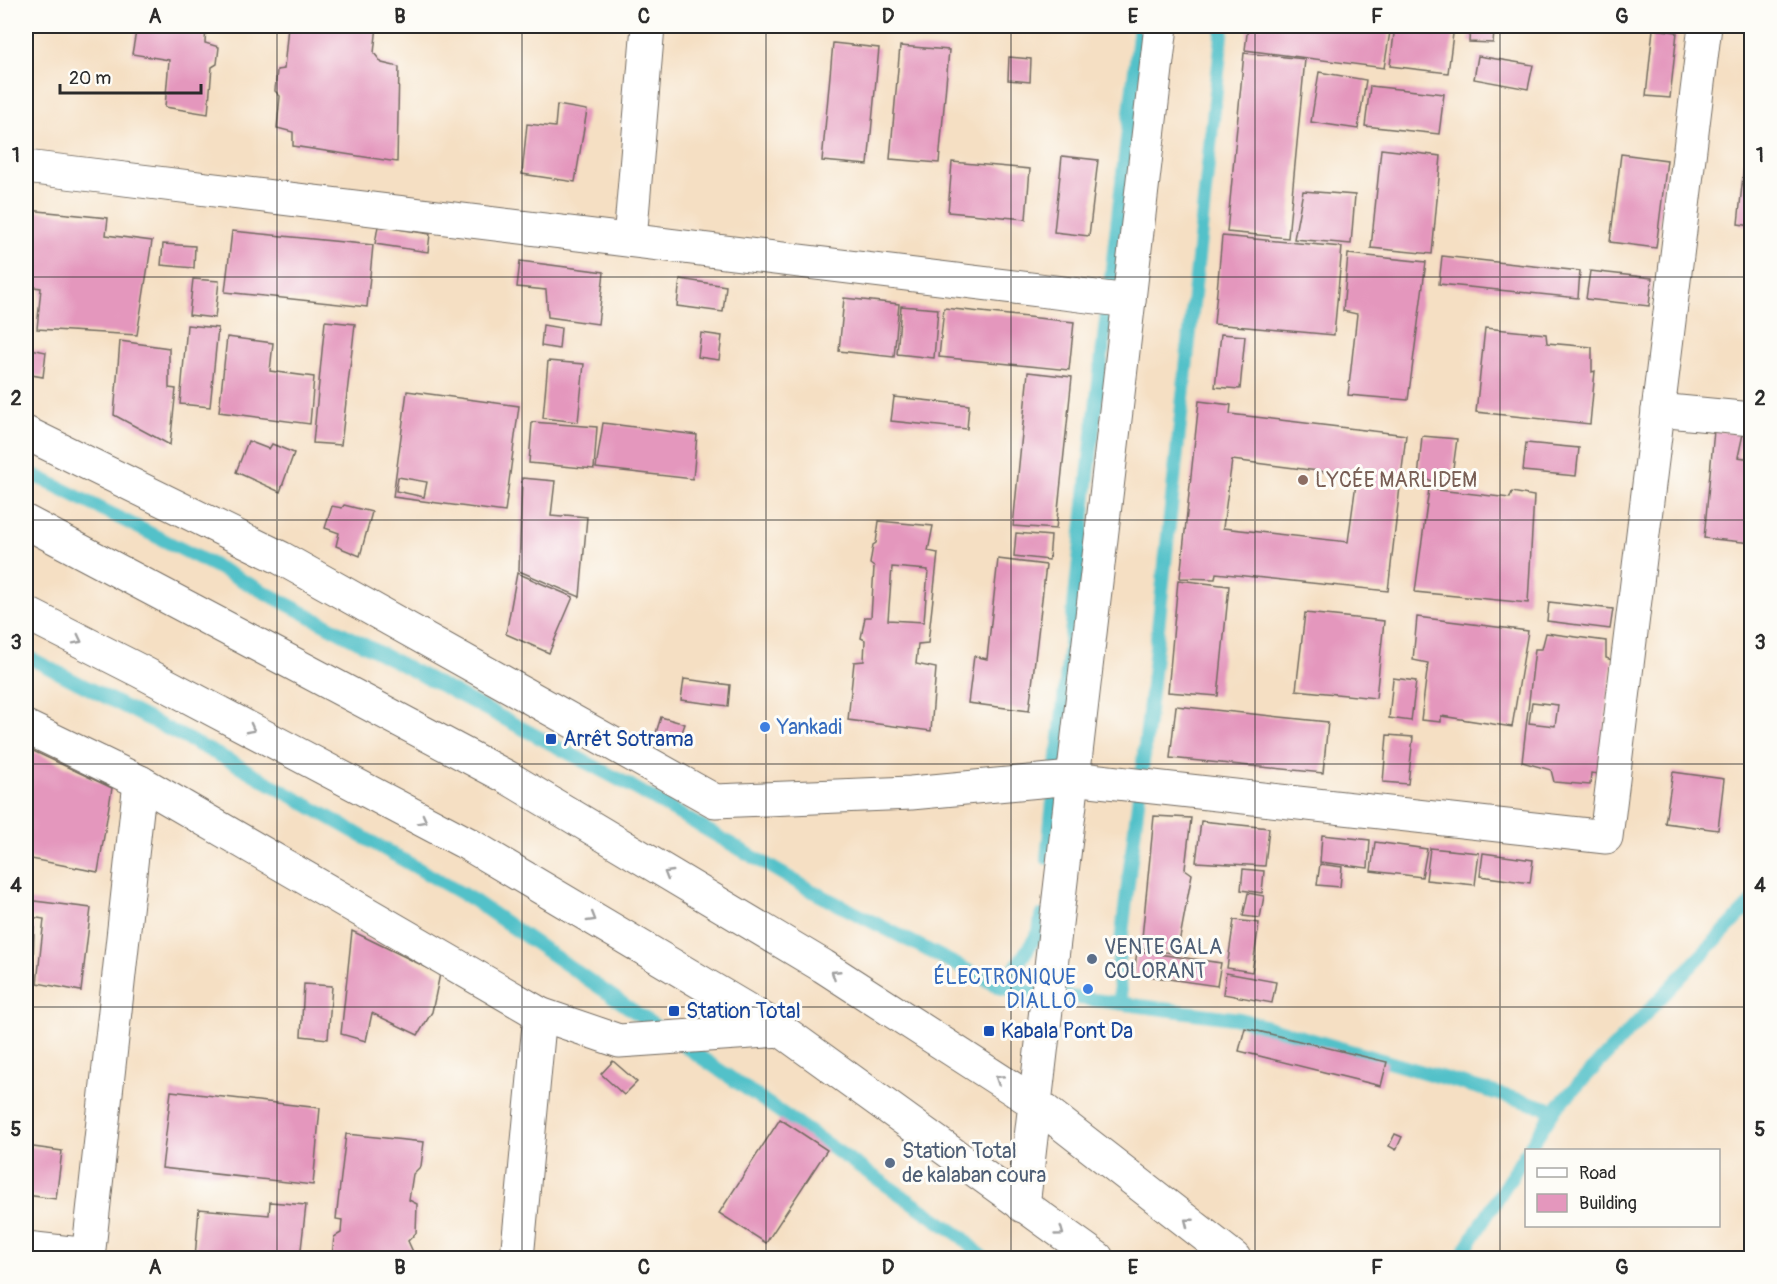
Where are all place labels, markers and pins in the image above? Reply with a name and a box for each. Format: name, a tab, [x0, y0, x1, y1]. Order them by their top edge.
place label: LYCÉE MARLIDEM	[1315, 467, 1477, 494]
marker: LYCÉE MARLIDEM	[1296, 473, 1310, 487]
place label: Yankadi	[776, 714, 842, 741]
marker: Yankadi	[758, 720, 772, 734]
place label: Arrêt Sotrama	[563, 726, 694, 753]
marker: Arrêt Sotrama	[544, 732, 558, 746]
place label: VENTE GALA COLORANT	[1104, 934, 1222, 985]
marker: VENTE GALA COLORANT	[1085, 952, 1099, 966]
place label: ÉLECTRONIQUE DIALLO	[934, 964, 1076, 1015]
marker: ÉLECTRONIQUE DIALLO	[1081, 982, 1095, 996]
place label: Station Total	[686, 998, 801, 1025]
marker: Station Total	[667, 1004, 681, 1018]
place label: Kabala Pont Da	[1001, 1018, 1133, 1045]
marker: Kabala Pont Da	[982, 1024, 996, 1038]
place label: Station Total de kalaban coura	[902, 1138, 1046, 1189]
marker: Station Total de kalaban coura	[883, 1156, 897, 1170]

